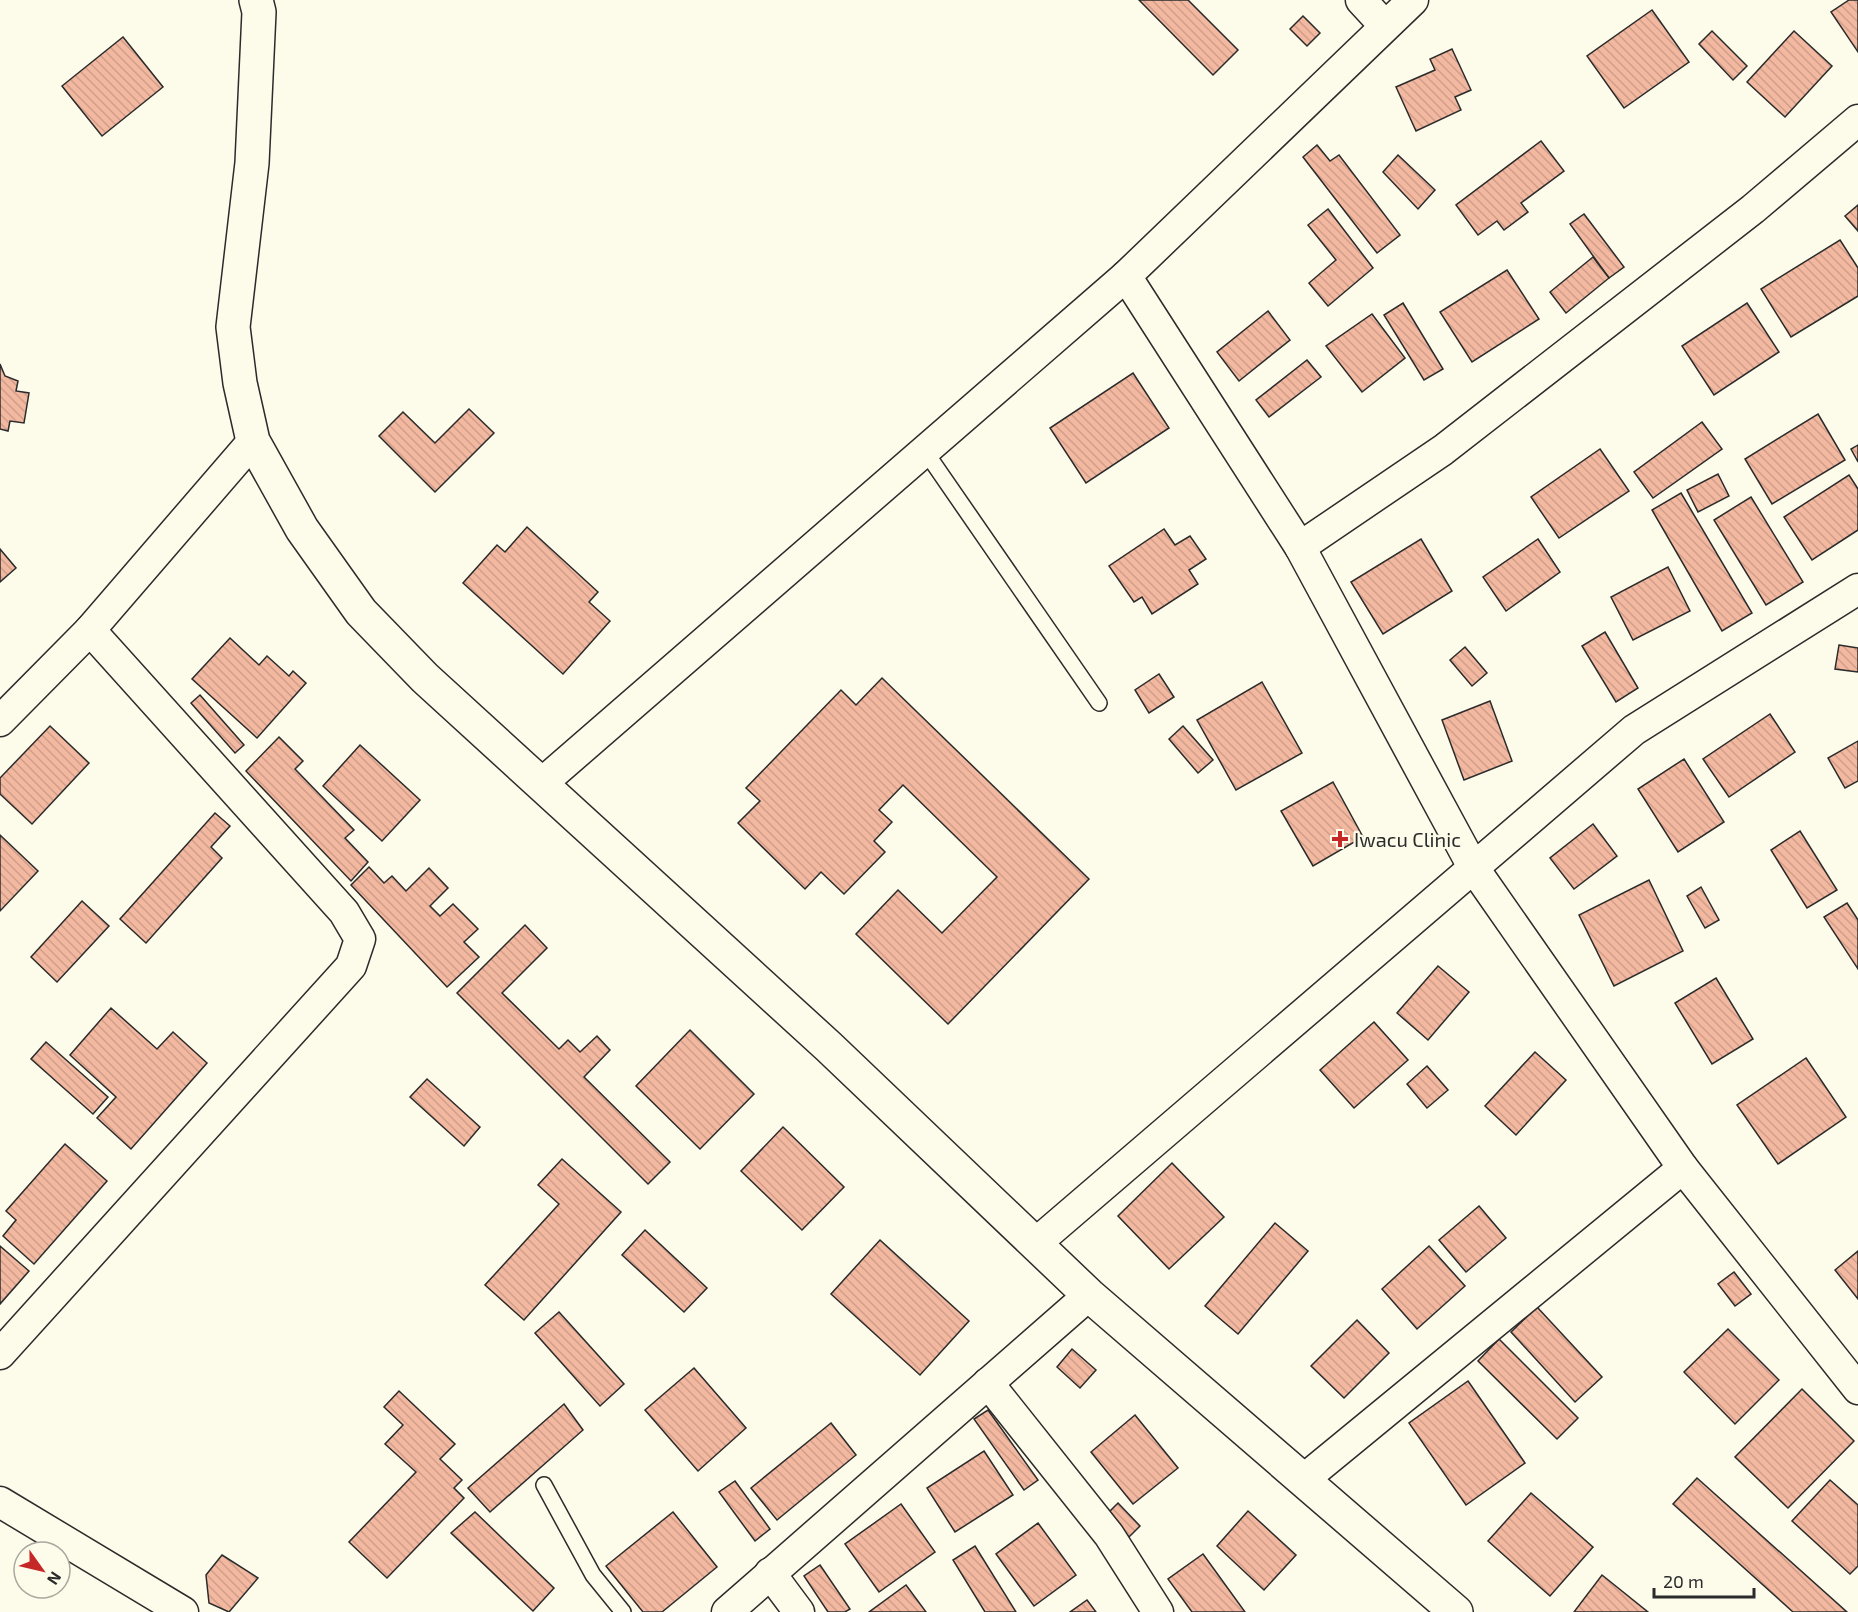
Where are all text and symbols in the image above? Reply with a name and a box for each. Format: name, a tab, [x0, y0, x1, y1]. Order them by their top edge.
place label: Iwacu Clinic	[1354, 827, 1461, 851]
marker: Iwacu Clinic	[1331, 830, 1349, 848]
north arrow	[12, 1540, 72, 1600]
scale bar	[1654, 1561, 1754, 1599]
text: N	[44, 1569, 66, 1589]
text: 20 m	[1663, 1570, 1704, 1592]

